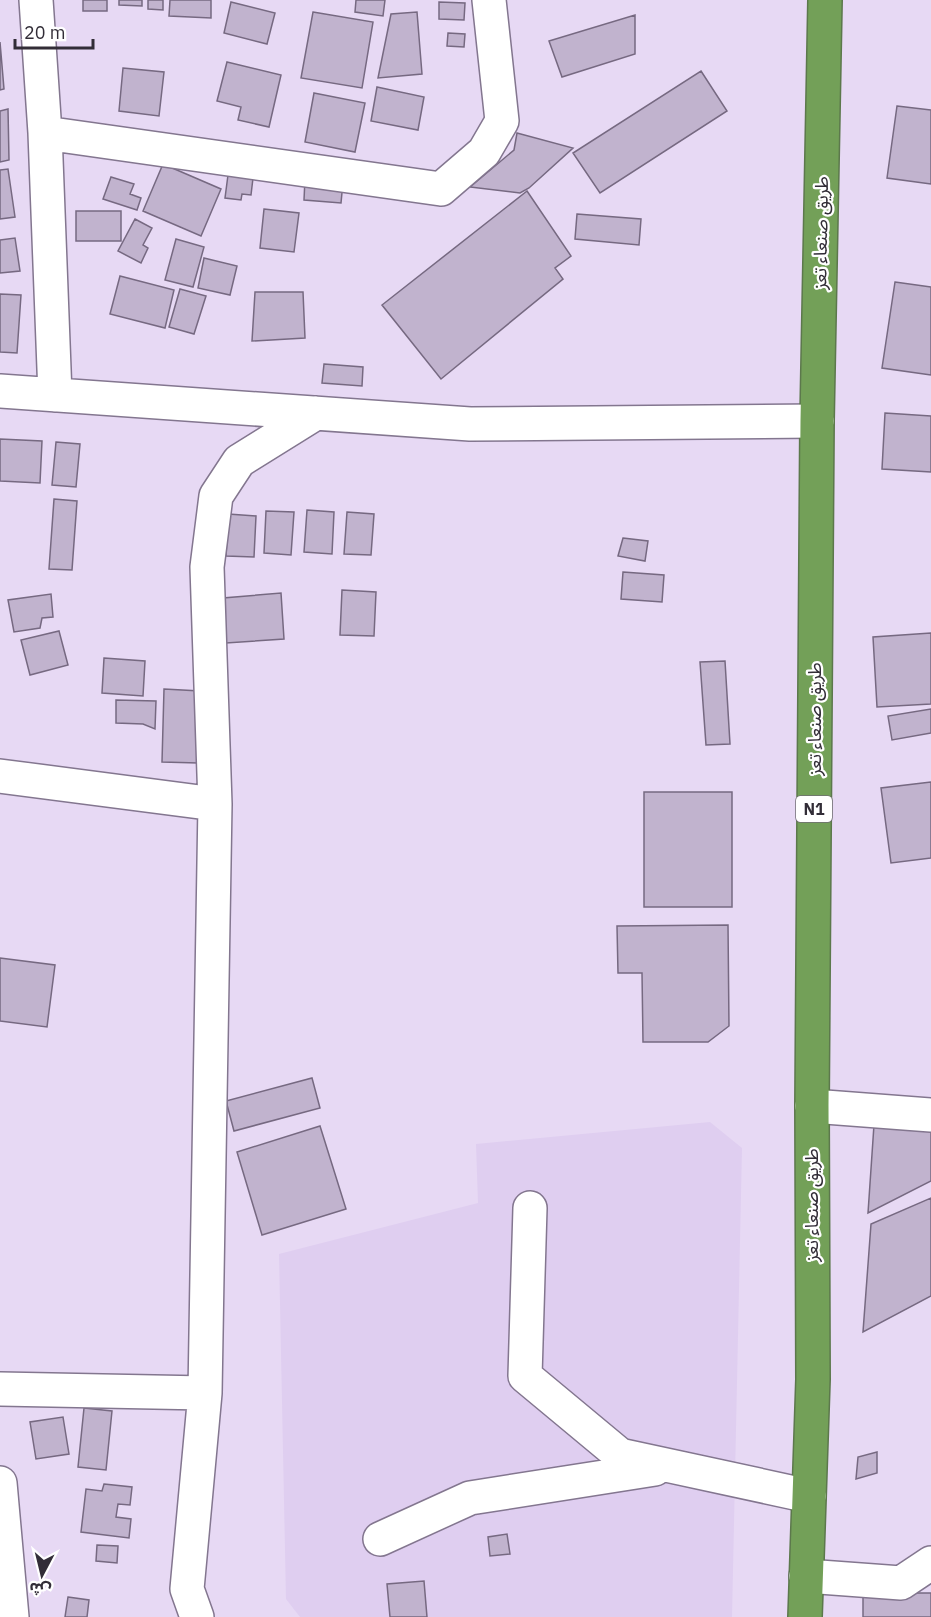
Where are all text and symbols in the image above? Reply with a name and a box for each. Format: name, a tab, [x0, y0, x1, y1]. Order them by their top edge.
scale bar	[15, 12, 93, 50]
text: 20 m	[24, 21, 66, 44]
street label: طريق صنعاء تعز	[808, 176, 833, 291]
street label: طريق صنعاء تعز	[803, 662, 826, 777]
road number: N1	[796, 796, 832, 822]
street label: طريق صنعاء تعز	[800, 1148, 823, 1263]
north arrow	[12, 1545, 72, 1605]
text: ش	[28, 1579, 52, 1601]

